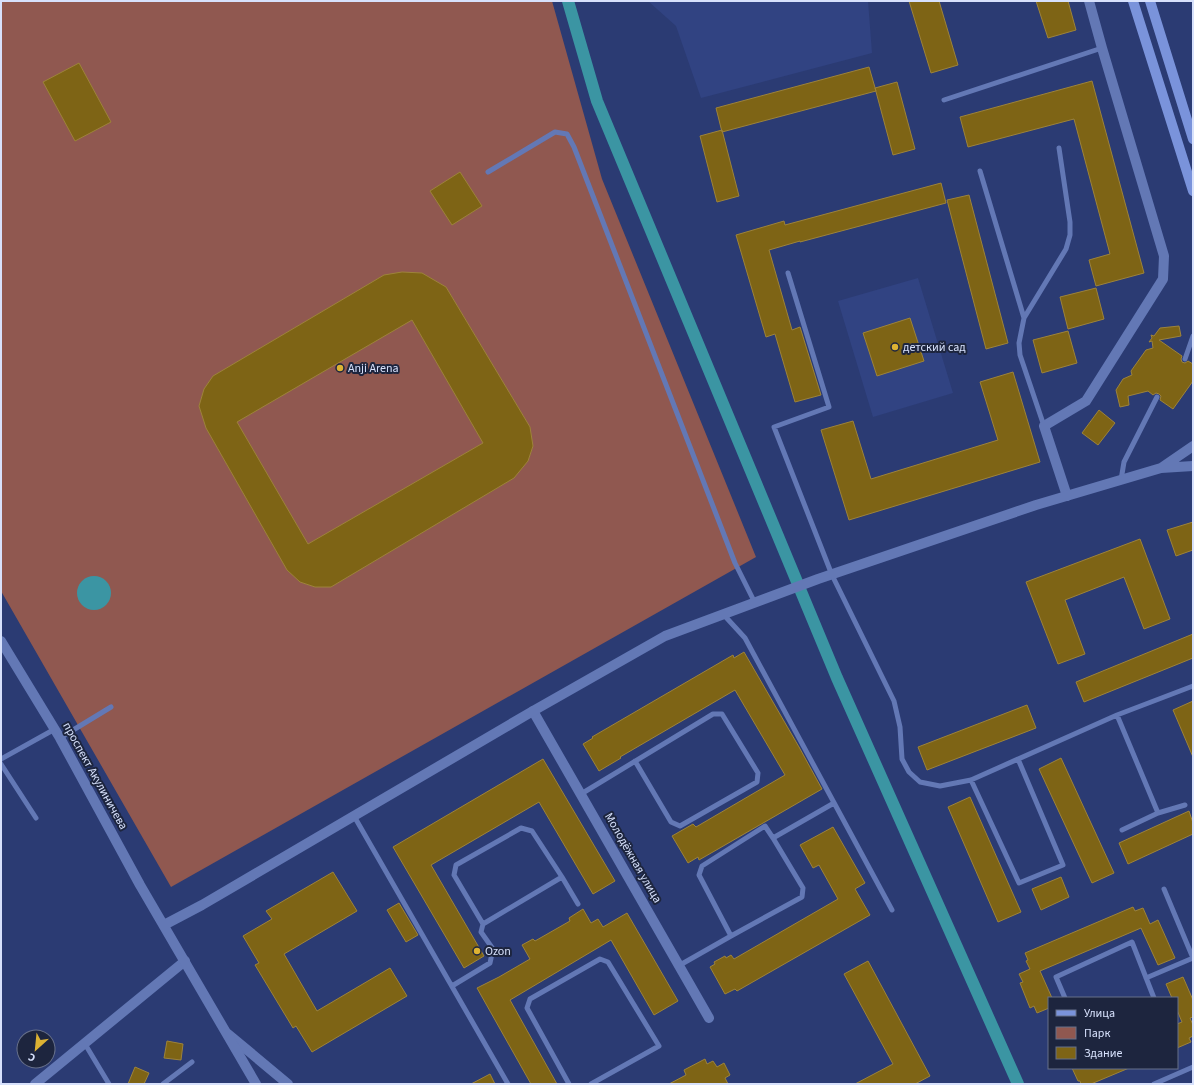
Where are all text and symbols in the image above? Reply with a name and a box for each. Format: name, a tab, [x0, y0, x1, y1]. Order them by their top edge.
place label: детский сад	[903, 339, 966, 356]
marker: детский сад	[890, 342, 900, 352]
place label: Anji Arena	[348, 360, 399, 377]
marker: Anji Arena	[335, 363, 345, 373]
street label: проспект Акулиничева	[58, 719, 132, 833]
street label: Молодёжная улица	[600, 810, 666, 906]
place label: Ozon	[485, 943, 511, 960]
marker: Ozon	[472, 946, 482, 956]
legend	[1048, 997, 1178, 1069]
text: Улица	[1084, 1005, 1115, 1022]
text: Парк	[1084, 1025, 1110, 1042]
north arrow	[16, 1029, 56, 1069]
text: Здание	[1084, 1045, 1123, 1062]
text: С	[25, 1049, 38, 1066]

